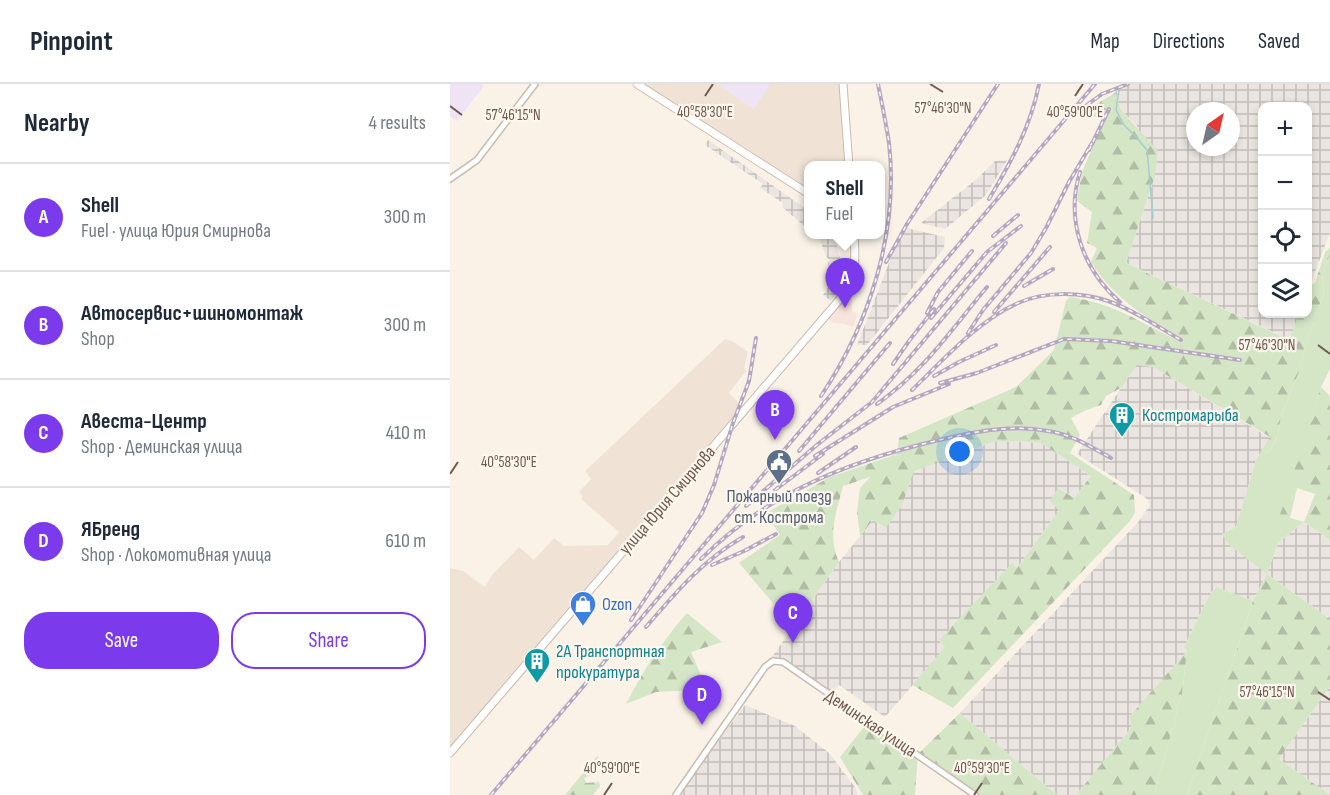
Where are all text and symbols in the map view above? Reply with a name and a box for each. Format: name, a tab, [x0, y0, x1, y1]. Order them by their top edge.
text: Pinpoint	[30, 25, 113, 58]
text: Map	[1090, 29, 1120, 54]
text: Directions	[1153, 29, 1225, 54]
text: Saved	[1258, 29, 1300, 54]
text: 57°46'30"N	[915, 99, 971, 118]
north arrow	[1186, 102, 1240, 156]
map controls	[1258, 102, 1312, 318]
button: +	[1258, 102, 1312, 156]
text: 40°58'30"E	[677, 103, 733, 122]
text: 40°59'00"E	[1047, 103, 1103, 122]
text: 57°46'15"N	[485, 106, 541, 125]
text: Nearby	[24, 108, 90, 139]
text: 4 results	[369, 111, 426, 135]
button: −	[1258, 156, 1312, 210]
popup	[804, 161, 885, 239]
text: Shell	[825, 175, 864, 202]
text: Shell	[81, 192, 119, 219]
text: Fuel	[825, 202, 853, 226]
text: A	[39, 205, 48, 229]
text: 300 m	[384, 205, 426, 229]
button: locate	[1258, 210, 1312, 264]
text: Fuel · улица Юрия Смирнова	[81, 219, 271, 243]
pin: A	[826, 258, 864, 308]
button: layers	[1258, 264, 1312, 318]
text: Автосервис+шиномонтаж	[81, 300, 303, 327]
text: B	[39, 313, 48, 337]
text: 300 m	[384, 313, 426, 337]
text: Shop	[81, 327, 115, 351]
text: 57°46'30"N	[1239, 336, 1295, 355]
pin: B	[756, 390, 794, 440]
building icon: Костромарыба	[1107, 400, 1137, 438]
place label: Костромарыба	[1142, 405, 1239, 426]
text: Авеста-Центр	[81, 408, 207, 435]
text: C	[38, 421, 49, 445]
text: 410 m	[386, 421, 426, 445]
text: Shop · Деминская улица	[81, 435, 242, 459]
your location	[945, 437, 974, 466]
street label: улица Юрия Смирнова	[615, 442, 720, 559]
public building icon: Пожарный поезд ст. Кострома	[764, 447, 794, 485]
text: 40°58'30"E	[481, 453, 537, 472]
place label: Пожарный поезд ст. Кострома	[726, 486, 832, 528]
text: ЯБренд	[81, 516, 140, 543]
text: D	[38, 529, 49, 553]
text: 610 m	[385, 529, 426, 553]
text: Shop · Локомотивная улица	[81, 543, 271, 567]
shop icon: Ozon	[568, 589, 598, 627]
place label: Ozon	[602, 594, 632, 615]
pin: C	[774, 594, 812, 643]
button: Save	[24, 612, 219, 669]
button: Share	[231, 612, 426, 669]
place label: 2А Транспортная прокуратура	[556, 641, 665, 683]
building icon: 2А Транспортная прокуратура	[522, 646, 552, 684]
pin: D	[682, 676, 722, 725]
text: 57°46'15"N	[1239, 683, 1295, 702]
street label: Деминская улица	[821, 685, 920, 762]
text: 40°59'00"E	[584, 759, 640, 778]
text: 40°59'30"E	[954, 759, 1010, 778]

